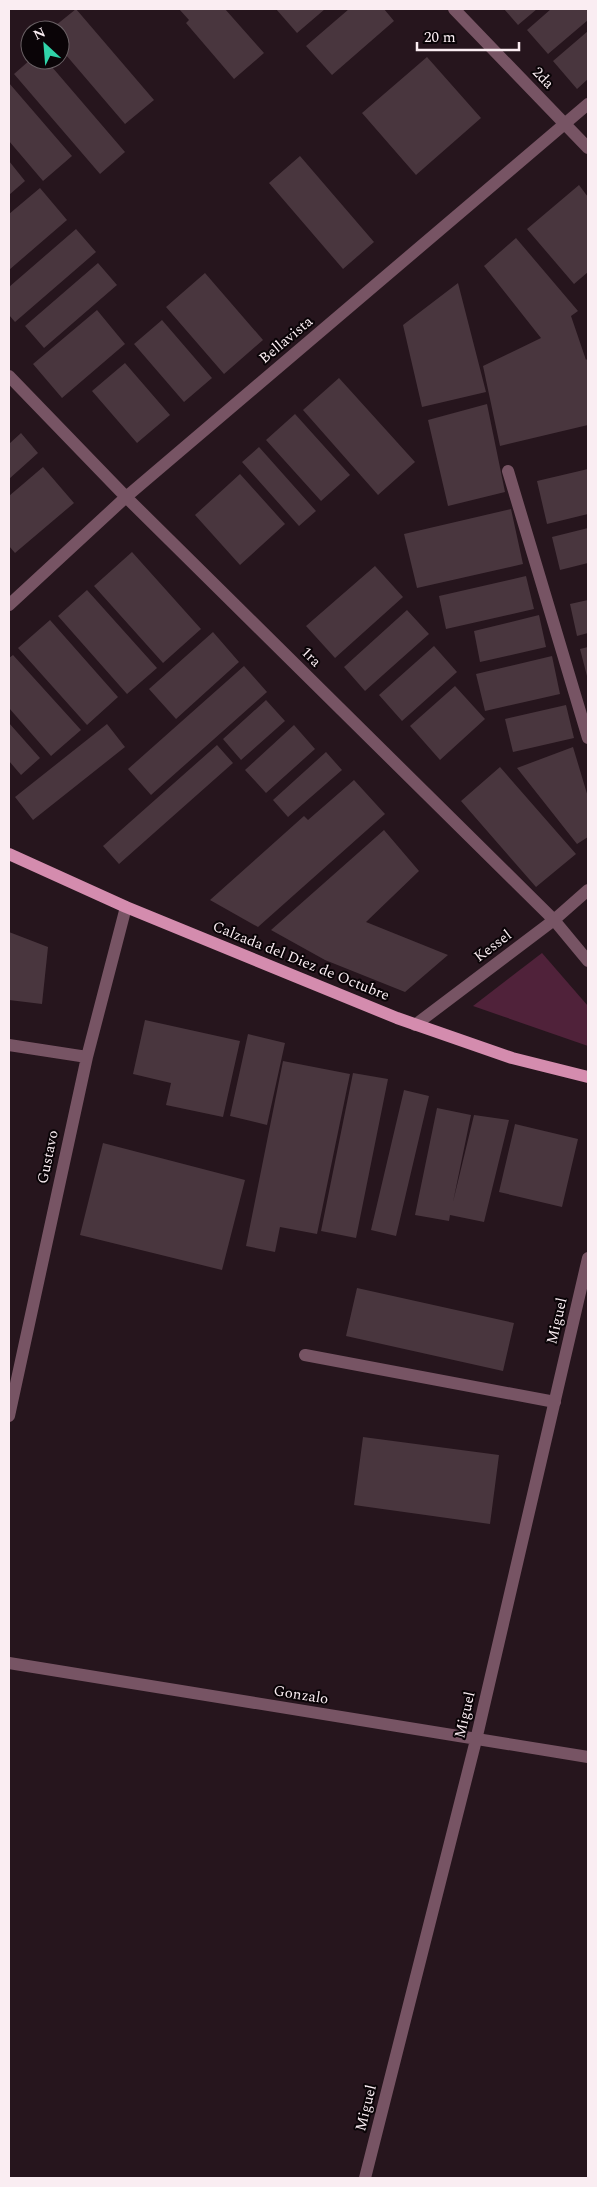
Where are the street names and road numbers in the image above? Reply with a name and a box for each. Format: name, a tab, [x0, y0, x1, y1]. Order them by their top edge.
street label: 2da	[527, 62, 560, 95]
street label: Bellavista	[254, 310, 319, 369]
street label: 1ra	[295, 641, 327, 673]
street label: Calzada del Diez de Octubre	[209, 915, 393, 1007]
street label: Kessel	[469, 924, 517, 968]
street label: Gustavo	[31, 1128, 65, 1186]
street label: Miguel	[540, 1295, 574, 1347]
street label: Gonzalo	[272, 1679, 330, 1711]
street label: Miguel	[448, 1689, 482, 1741]
street label: Miguel	[349, 2082, 383, 2134]

